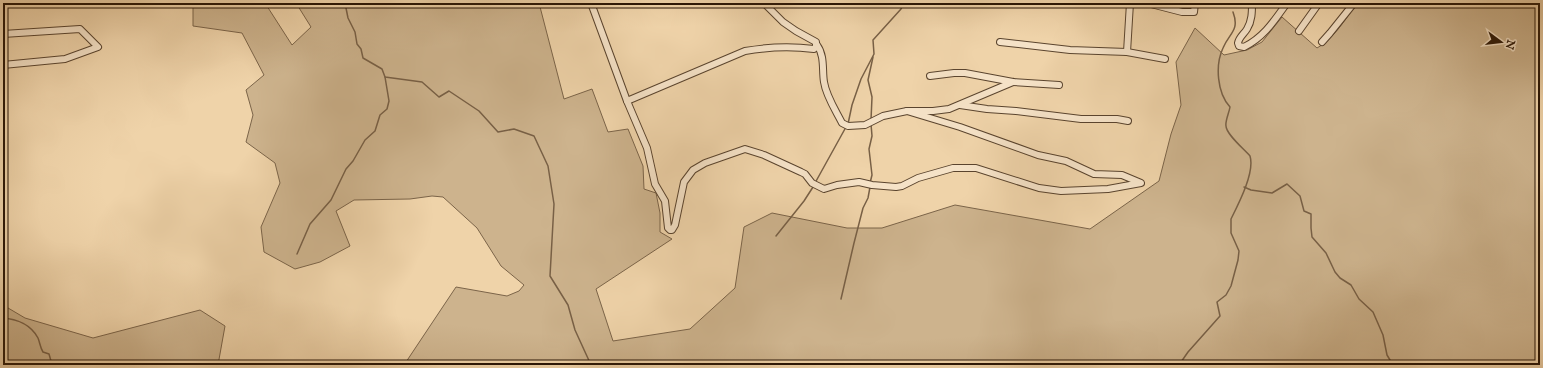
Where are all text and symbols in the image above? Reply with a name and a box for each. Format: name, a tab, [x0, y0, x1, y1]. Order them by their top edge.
north arrow	[1481, 22, 1521, 62]
text: N	[1502, 37, 1518, 51]

